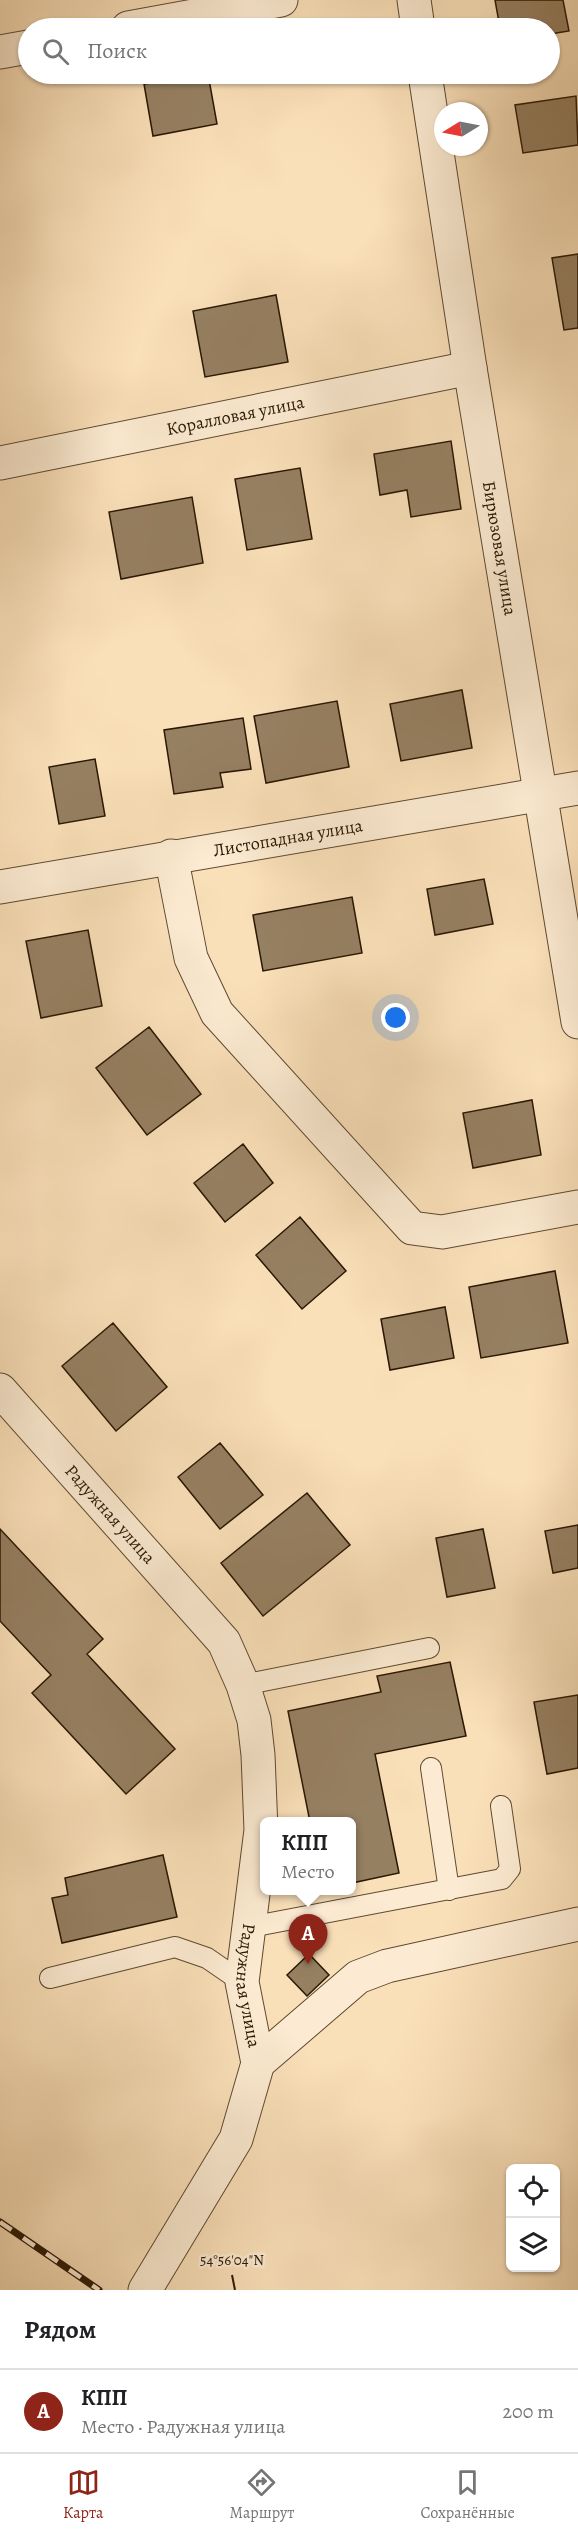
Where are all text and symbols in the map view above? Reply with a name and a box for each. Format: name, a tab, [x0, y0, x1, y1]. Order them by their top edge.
search box	[18, 18, 560, 84]
icon: search	[39, 35, 72, 68]
text: Поиск	[87, 36, 147, 66]
north arrow	[434, 102, 488, 156]
street label: Коралловая улица	[164, 390, 307, 441]
street label: Бирюзовая улица	[477, 479, 523, 618]
street label: Листопадная улица	[211, 813, 365, 862]
your location	[381, 1003, 410, 1032]
street label: Радужная улица	[60, 1459, 161, 1569]
popup	[260, 1817, 356, 1895]
text: КПП	[281, 1828, 328, 1858]
text: Место	[281, 1858, 335, 1885]
pin: A	[288, 1914, 328, 1964]
street label: Радужная улица	[230, 1922, 267, 2050]
map controls	[506, 2164, 560, 2272]
button: locate	[506, 2164, 560, 2218]
button: layers	[506, 2218, 560, 2272]
text: 54°56'04"N	[200, 2250, 264, 2270]
text: Рядом	[24, 2312, 96, 2347]
text: КПП	[81, 2383, 127, 2413]
text: A	[37, 2398, 50, 2425]
text: 200 m	[503, 2398, 554, 2425]
text: Место · Радужная улица	[81, 2413, 286, 2440]
tab: Карта	[63, 2466, 103, 2524]
tab: Маршрут	[230, 2466, 294, 2524]
tab: Сохранённые	[421, 2466, 515, 2524]

